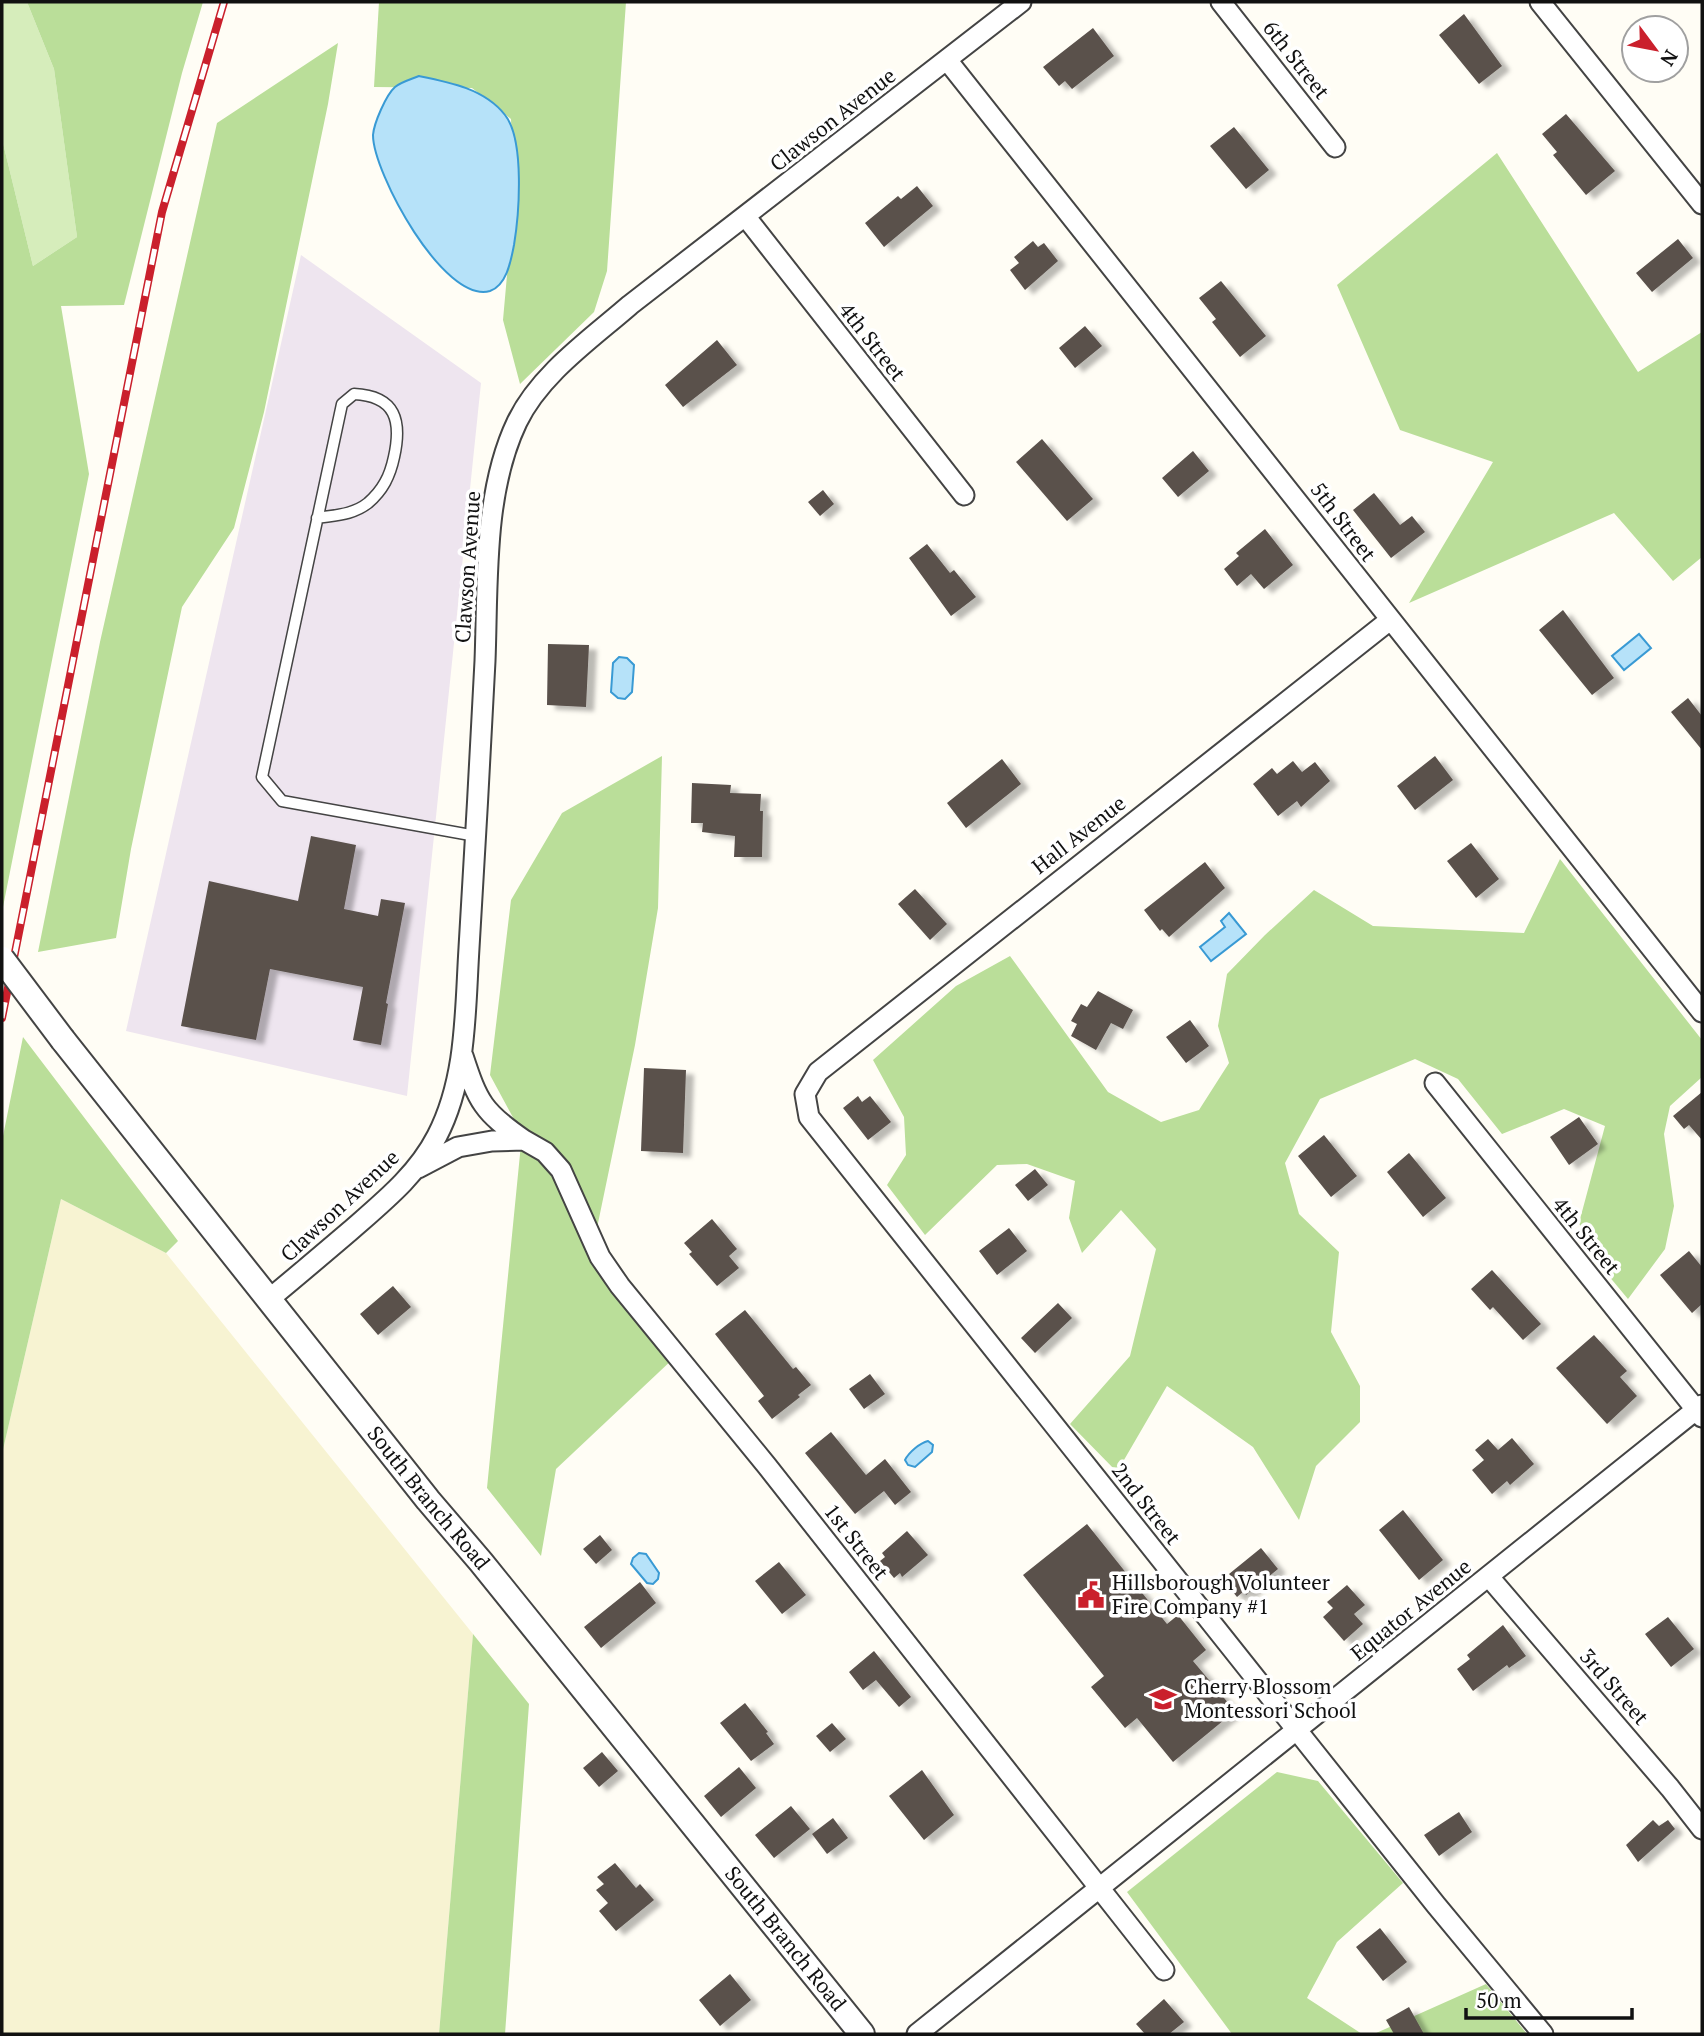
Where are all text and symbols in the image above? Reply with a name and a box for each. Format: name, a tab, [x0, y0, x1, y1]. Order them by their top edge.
street label: 6th Street	[1257, 14, 1336, 105]
north arrow	[1620, 14, 1690, 84]
text: N	[1655, 46, 1684, 72]
street label: Clawson Avenue	[764, 61, 901, 177]
street label: 4th Street	[833, 296, 912, 387]
street label: 5th Street	[1305, 476, 1383, 567]
street label: Clawson Avenue	[448, 490, 486, 644]
street label: Hall Avenue	[1026, 789, 1131, 880]
street label: Clawson Avenue	[274, 1143, 405, 1267]
street label: 4th Street	[1547, 1191, 1627, 1280]
street label: South Branch Road	[362, 1420, 497, 1575]
street label: 2nd Street	[1106, 1457, 1188, 1550]
street label: 1st Street	[818, 1498, 895, 1585]
street label: Equator Avenue	[1344, 1552, 1476, 1666]
place label: Hillsborough Volunteer Fire Company #1	[1112, 1568, 1330, 1620]
public building icon: Hillsborough Volunteer Fire Company #1	[1076, 1580, 1106, 1610]
street label: 3rd Street	[1574, 1642, 1656, 1730]
place label: Cherry Blossom Montessori School	[1184, 1672, 1357, 1724]
school or university icon: Cherry Blossom Montessori School	[1148, 1684, 1178, 1714]
street label: South Branch Road	[719, 1860, 853, 2017]
scale bar	[1466, 1976, 1632, 2020]
text: 50 m	[1476, 1986, 1522, 2014]

